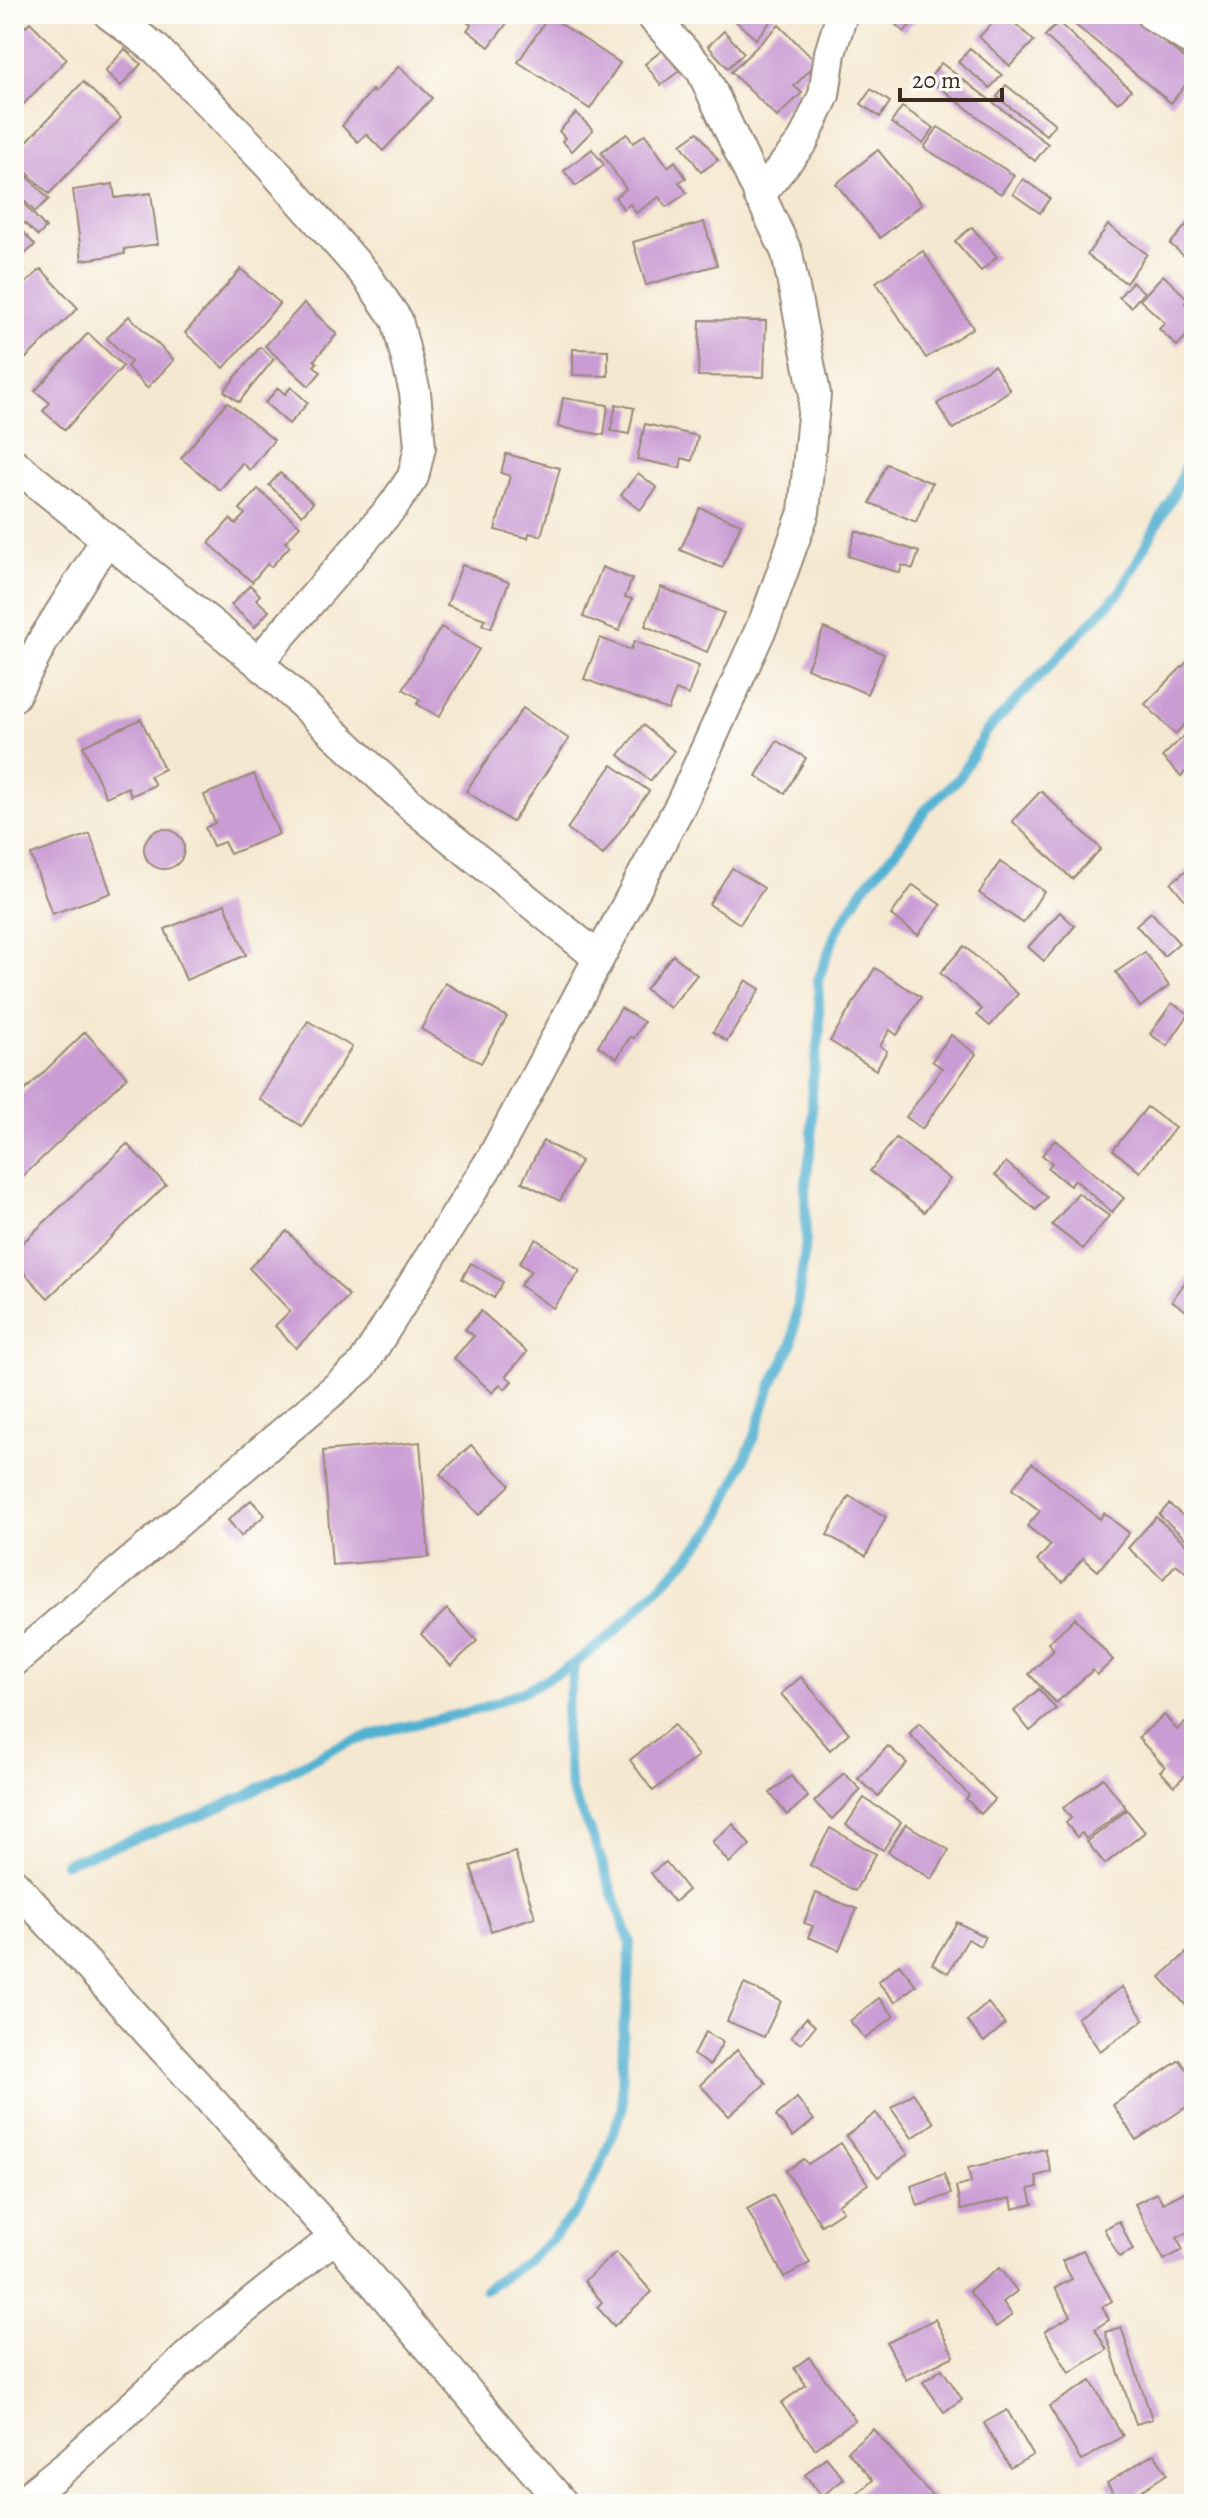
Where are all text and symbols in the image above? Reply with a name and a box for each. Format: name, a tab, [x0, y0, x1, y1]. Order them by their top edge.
scale bar	[900, 52, 1002, 102]
text: 20 m	[912, 64, 961, 96]

